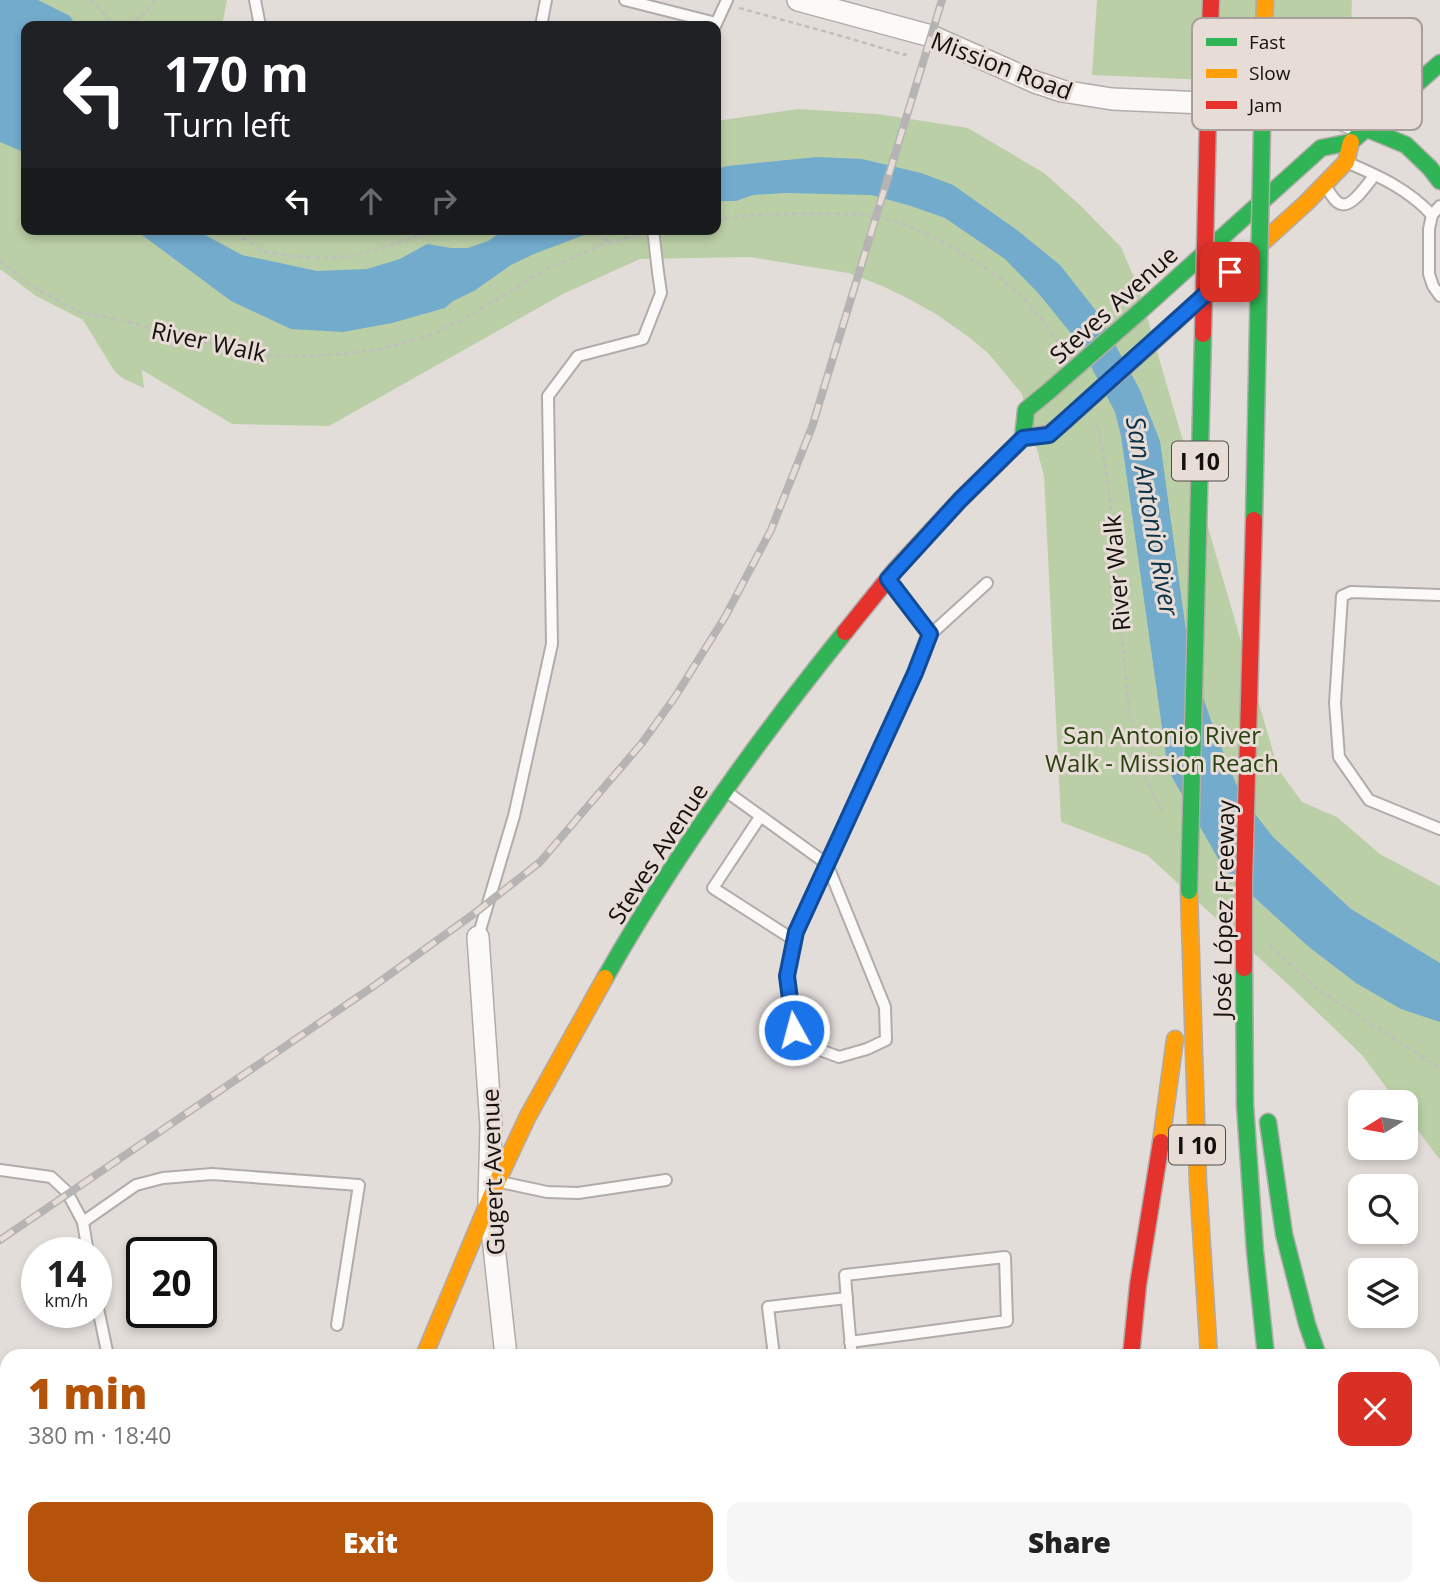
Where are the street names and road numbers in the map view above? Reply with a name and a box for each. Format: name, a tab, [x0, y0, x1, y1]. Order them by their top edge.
street label: Mission Road	[926, 23, 1078, 107]
street label: Steves Avenue	[1042, 238, 1184, 370]
street label: River Walk	[149, 313, 270, 369]
road number: I 10	[1172, 442, 1228, 481]
street label: River Walk	[1094, 513, 1138, 632]
street label: Steves Avenue	[599, 776, 715, 930]
street label: José López Freeway	[1205, 799, 1241, 1020]
street label: Gugert Avenue	[473, 1088, 511, 1256]
road number: I 10	[1169, 1126, 1225, 1164]

